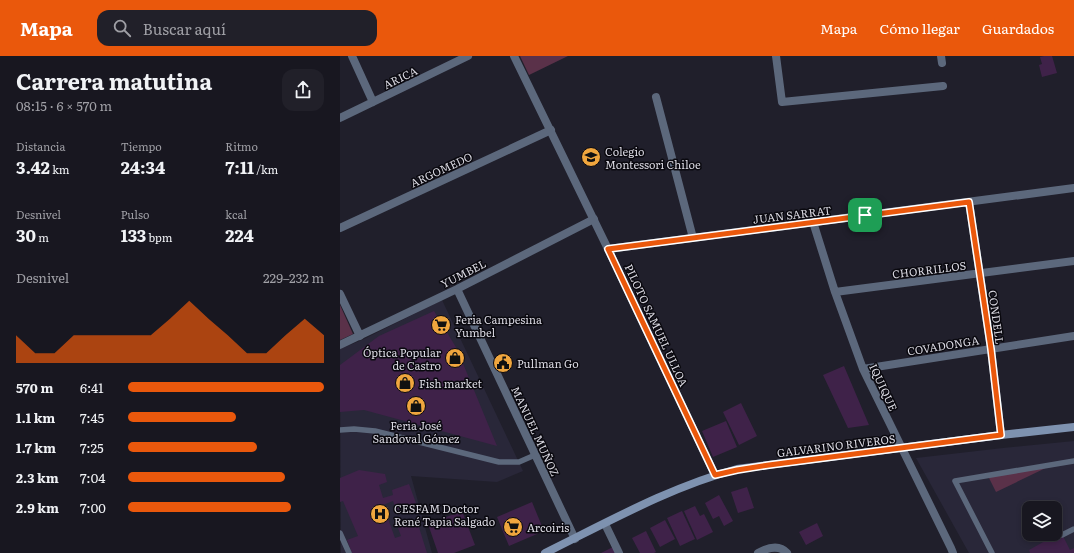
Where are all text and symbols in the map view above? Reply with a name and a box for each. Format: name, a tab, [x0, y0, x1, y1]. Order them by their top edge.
search box	[97, 10, 377, 46]
text: Mapa	[20, 14, 73, 42]
icon: search	[111, 17, 133, 39]
text: Buscar aquí	[143, 17, 226, 40]
text: Mapa	[820, 18, 857, 38]
text: Cómo llegar	[879, 18, 960, 38]
text: Guardados	[982, 18, 1054, 38]
street label: ARICA	[380, 62, 420, 92]
text: Carrera matutina	[16, 64, 212, 97]
button: share	[282, 69, 324, 111]
text: 08:15 · 6 × 570 m	[16, 96, 112, 115]
text: Distancia	[16, 138, 65, 154]
text: Tiempo	[121, 138, 162, 154]
text: Ritmo	[225, 138, 258, 154]
place label: Colegio Montessori Chiloe	[605, 143, 701, 172]
school or university icon: Colegio Montessori Chiloe	[580, 146, 602, 168]
street label: ARGOMEDO	[407, 148, 475, 190]
text: 3.42	[16, 154, 50, 179]
text: 24:34	[121, 154, 165, 179]
text: 7:11	[225, 154, 254, 179]
text: km	[50, 161, 69, 177]
text: /km	[254, 161, 278, 177]
pin	[848, 198, 882, 232]
street label: JUAN SARRAT	[752, 201, 832, 227]
icon: arrive	[854, 204, 876, 226]
text: Desnivel	[16, 206, 61, 222]
text: Pulso	[121, 206, 149, 222]
text: kcal	[225, 206, 247, 222]
text: 30	[16, 222, 36, 247]
text: 133	[121, 222, 146, 247]
text: 224	[225, 222, 254, 247]
text: m	[36, 229, 49, 245]
text: bpm	[146, 229, 172, 245]
street label: YUMBEL	[438, 255, 488, 291]
street label: CHORRILLOS	[891, 257, 967, 281]
street label: PILOTO SAMUEL ULLOA	[621, 261, 693, 389]
text: Desnivel	[16, 268, 69, 287]
text: 229–232 m	[263, 268, 324, 287]
street label: CONDELL	[985, 289, 1009, 345]
place label: Feria Campesina Yumbel	[455, 311, 542, 340]
supermarket icon: Feria Campesina Yumbel	[430, 314, 452, 336]
street label: COVADONGA	[906, 331, 980, 359]
place label: Óptica Popular de Castro	[363, 344, 442, 373]
shop icon: Óptica Popular de Castro	[444, 347, 466, 369]
public building icon: Pullman Go	[492, 352, 514, 374]
place label: Pullman Go	[517, 355, 579, 371]
street label: IQUIQUE	[866, 361, 902, 413]
shop icon: Fish market	[394, 372, 416, 394]
place label: Fish market	[419, 375, 482, 391]
text: 570 m	[16, 378, 53, 397]
text: 6:41	[80, 378, 104, 397]
street label: MANUEL MUÑOZ	[508, 383, 564, 479]
shop icon: Feria José Sandoval Gómez	[405, 395, 427, 417]
text: 1.1 km	[16, 408, 55, 427]
text: 7:45	[80, 408, 104, 427]
place label: Feria José Sandoval Gómez	[373, 417, 460, 446]
street label: GALVARINO RIVEROS	[776, 430, 896, 460]
text: 1.7 km	[16, 438, 56, 457]
text: 7:25	[80, 438, 104, 457]
text: 2.3 km	[16, 468, 59, 487]
text: 7:04	[80, 468, 105, 487]
text: 2.9 km	[16, 498, 59, 517]
text: 7:00	[80, 498, 106, 517]
place label: CESFAM Doctor René Tapia Salgado	[394, 500, 495, 529]
map controls	[1022, 501, 1062, 541]
button: layers	[1022, 501, 1062, 541]
hospital icon: CESFAM Doctor René Tapia Salgado	[369, 503, 391, 525]
supermarket icon: Arcoiris	[502, 516, 524, 538]
place label: Arcoiris	[527, 519, 569, 535]

